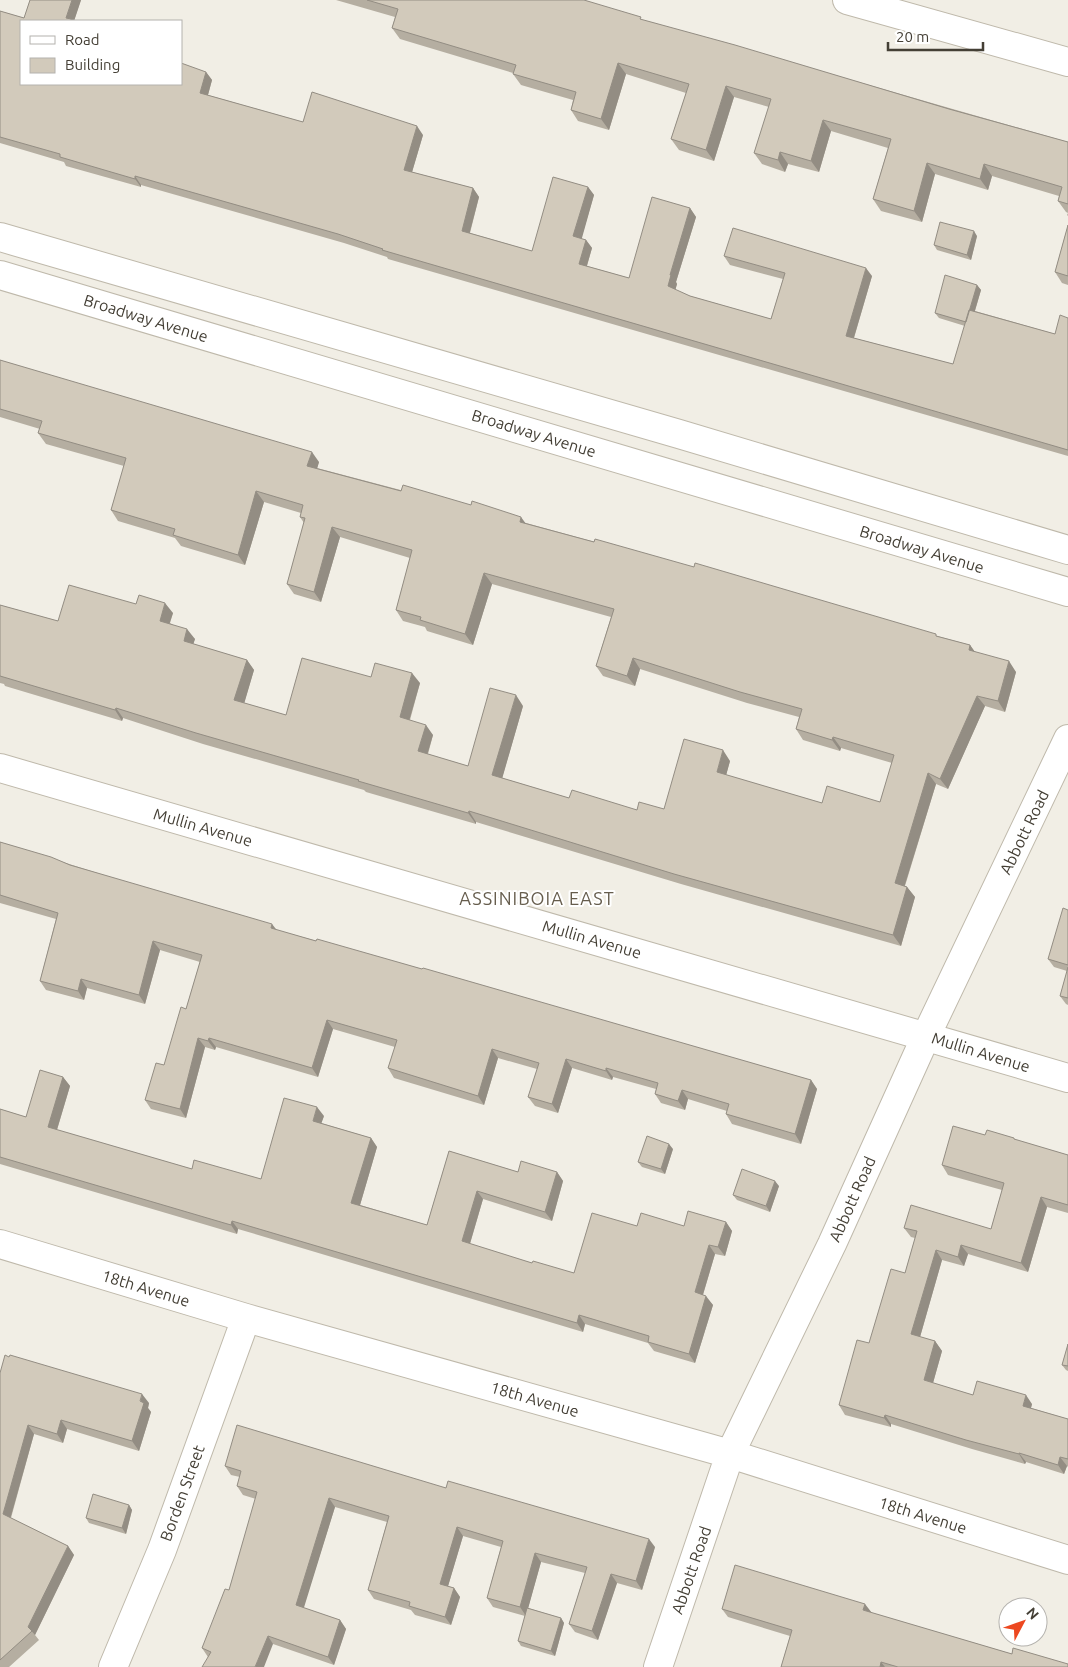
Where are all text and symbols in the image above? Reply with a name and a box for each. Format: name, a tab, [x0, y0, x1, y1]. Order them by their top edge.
legend	[20, 20, 182, 85]
scale bar	[888, 20, 983, 52]
text: 20 m	[896, 28, 929, 45]
text: Road	[65, 31, 100, 48]
text: Building	[65, 56, 120, 73]
street label: Broadway Avenue	[82, 291, 210, 345]
street label: Broadway Avenue	[470, 406, 598, 460]
street label: Broadway Avenue	[858, 522, 986, 576]
street label: Abbott Road	[996, 787, 1052, 877]
street label: Mullin Avenue	[151, 804, 255, 850]
district label: ASSINIBOIA EAST	[459, 888, 615, 908]
street label: Mullin Avenue	[540, 916, 644, 962]
street label: Mullin Avenue	[930, 1028, 1032, 1076]
street label: Abbott Road	[825, 1153, 879, 1245]
street label: 18th Avenue	[100, 1266, 192, 1310]
street label: 18th Avenue	[489, 1378, 581, 1420]
street label: Borden Street	[156, 1442, 208, 1544]
street label: 18th Avenue	[877, 1493, 969, 1537]
street label: Abbott Road	[668, 1524, 714, 1616]
north arrow	[998, 1597, 1048, 1647]
text: N	[1023, 1604, 1042, 1623]

